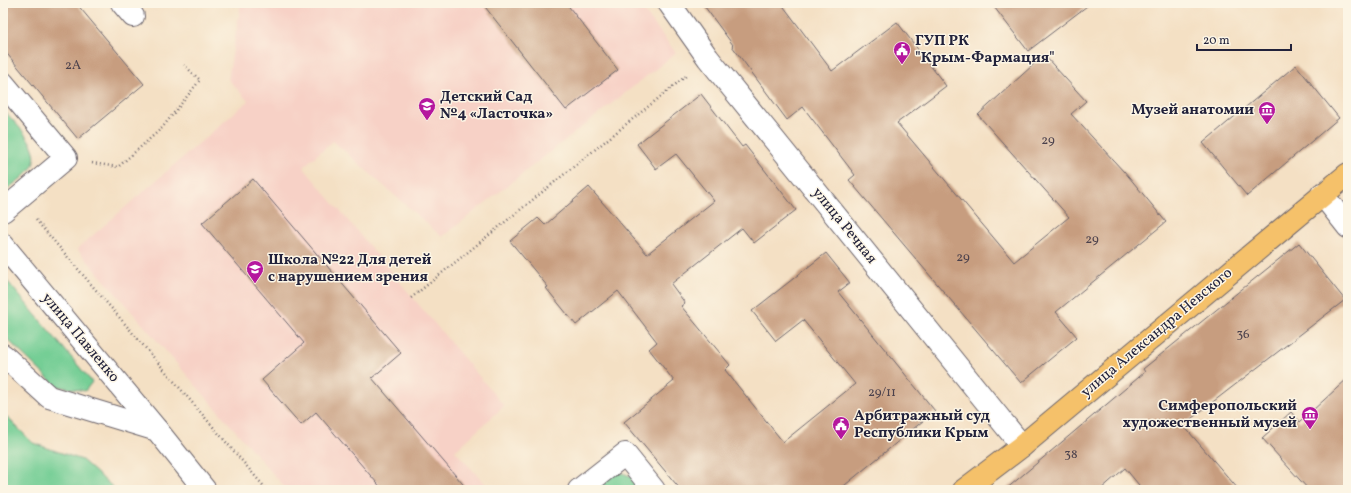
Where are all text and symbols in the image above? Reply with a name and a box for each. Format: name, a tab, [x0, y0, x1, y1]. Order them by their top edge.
scale bar	[1197, 26, 1291, 52]
place label: ГУП РК "Крым-Фармация"	[915, 31, 1055, 69]
text: 20 m	[1203, 33, 1230, 49]
public building icon: ГУП РК "Крым-Фармация"	[892, 40, 912, 65]
house number: 2А	[65, 57, 81, 75]
place label: Детский Сад №4 «Ласточка»	[440, 87, 553, 125]
school or university icon: Детский Сад №4 «Ласточка»	[417, 96, 437, 121]
place label: Музей анатомии	[1131, 100, 1254, 121]
museum icon: Музей анатомии	[1257, 100, 1277, 125]
house number: 29	[1041, 132, 1055, 150]
street label: улица Речная	[807, 183, 881, 269]
house number: 29	[1085, 231, 1099, 249]
house number: 29	[956, 249, 970, 267]
place label: Школа №22 Для детей с нарушением зрения	[268, 250, 432, 288]
school or university icon: Школа №22 Для детей с нарушением зрения	[245, 259, 265, 284]
street label: улица Александра Невского	[1077, 263, 1237, 403]
street label: улица Павленко	[36, 289, 124, 387]
house number: 36	[1236, 326, 1250, 344]
house number: 29/11	[868, 384, 896, 402]
place label: Симферопольский художественный музей	[1122, 396, 1297, 434]
museum icon: Симферопольский художественный музей	[1300, 405, 1320, 430]
place label: Арбитражный суд Республики Крым	[854, 406, 990, 444]
public building icon: Арбитражный суд Республики Крым	[831, 415, 851, 440]
house number: 38	[1064, 446, 1078, 464]

